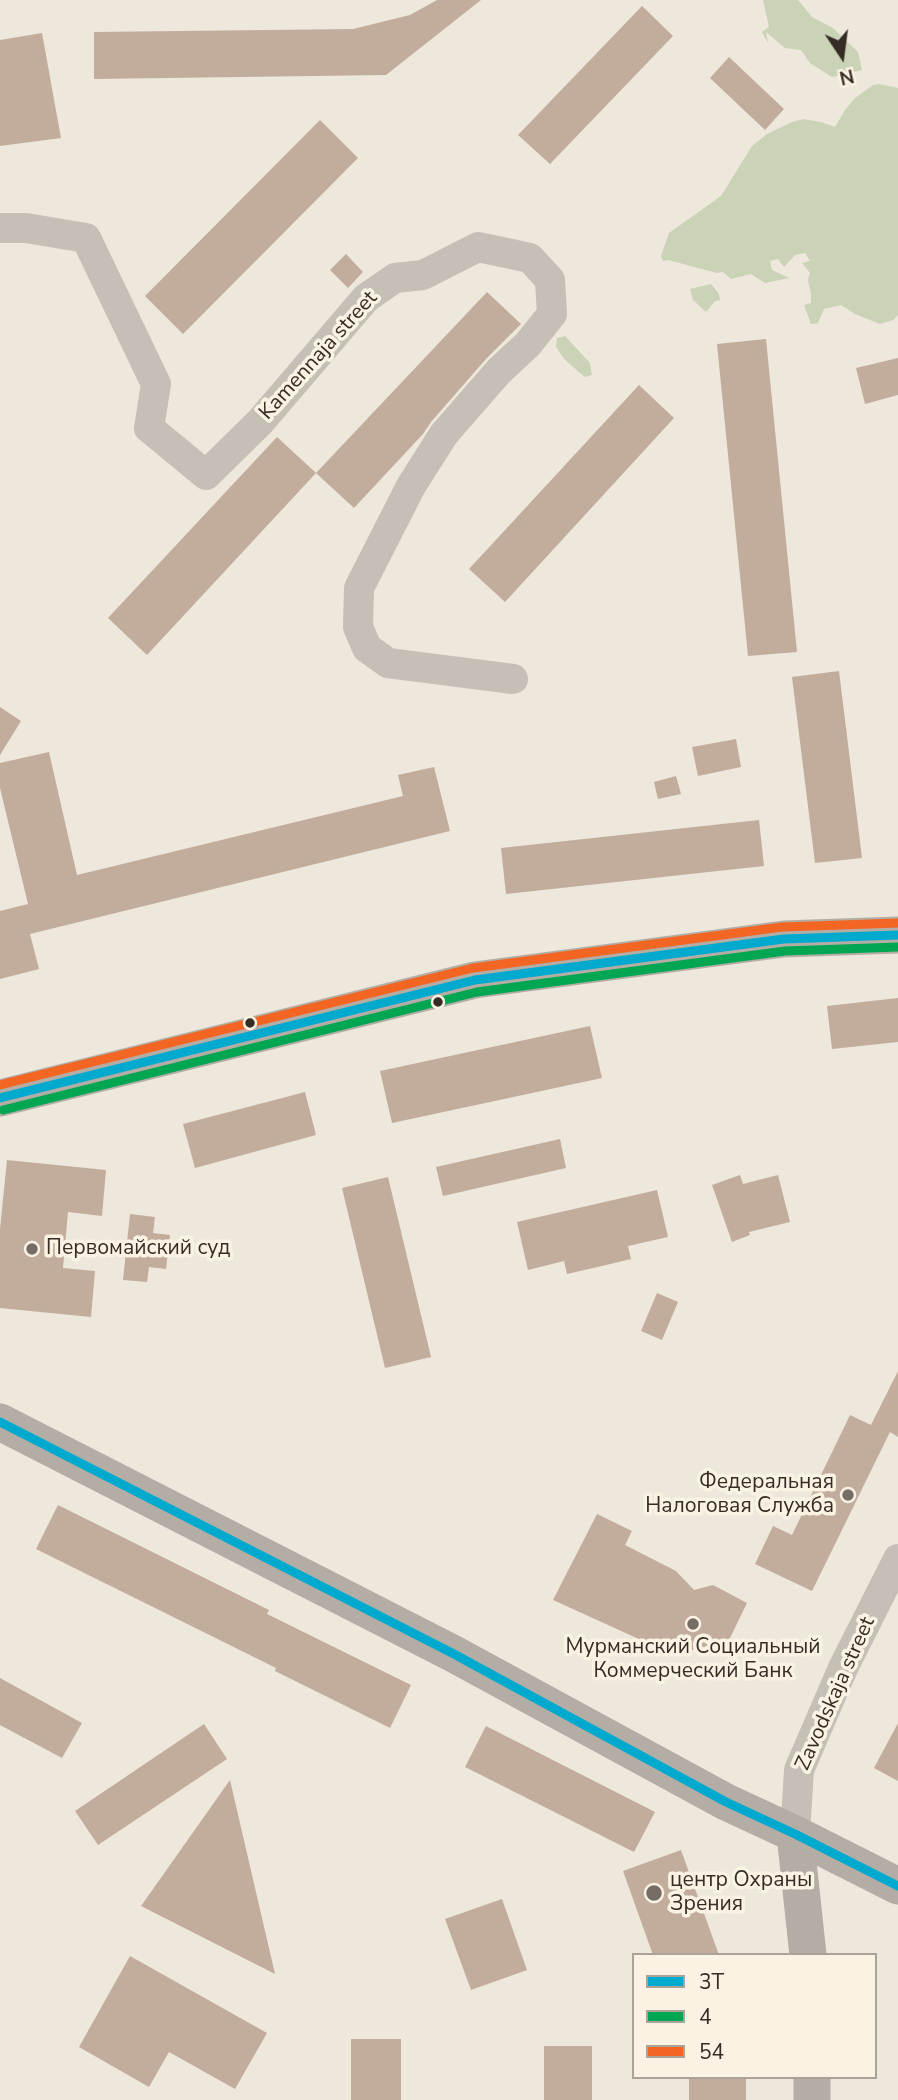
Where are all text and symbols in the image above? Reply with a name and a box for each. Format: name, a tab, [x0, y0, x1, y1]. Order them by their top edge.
north arrow	[807, 21, 877, 91]
text: N	[837, 62, 857, 91]
street label: Kamennaja street	[255, 287, 383, 425]
unlabelled marker	[431, 995, 445, 1009]
unlabelled marker	[243, 1016, 257, 1030]
place label: Первомайский суд	[46, 1236, 231, 1262]
marker: Первомайский суд	[24, 1241, 40, 1257]
place label: Федеральная Налоговая Служба	[645, 1470, 834, 1520]
marker: Федеральная Налоговая Служба	[840, 1487, 856, 1503]
street label: Zavodskaja street	[791, 1613, 881, 1775]
marker: Мурманский Социальный Коммерческий Банк	[685, 1616, 701, 1632]
place label: Мурманский Социальный Коммерческий Банк	[565, 1635, 821, 1685]
place label: центр Охраны Зрения	[670, 1868, 812, 1918]
marker: центр Охраны Зрения	[644, 1883, 664, 1903]
legend	[632, 1953, 877, 2079]
text: 3Т	[699, 1968, 724, 1996]
text: 4	[699, 2003, 712, 2031]
text: 54	[699, 2038, 724, 2066]

